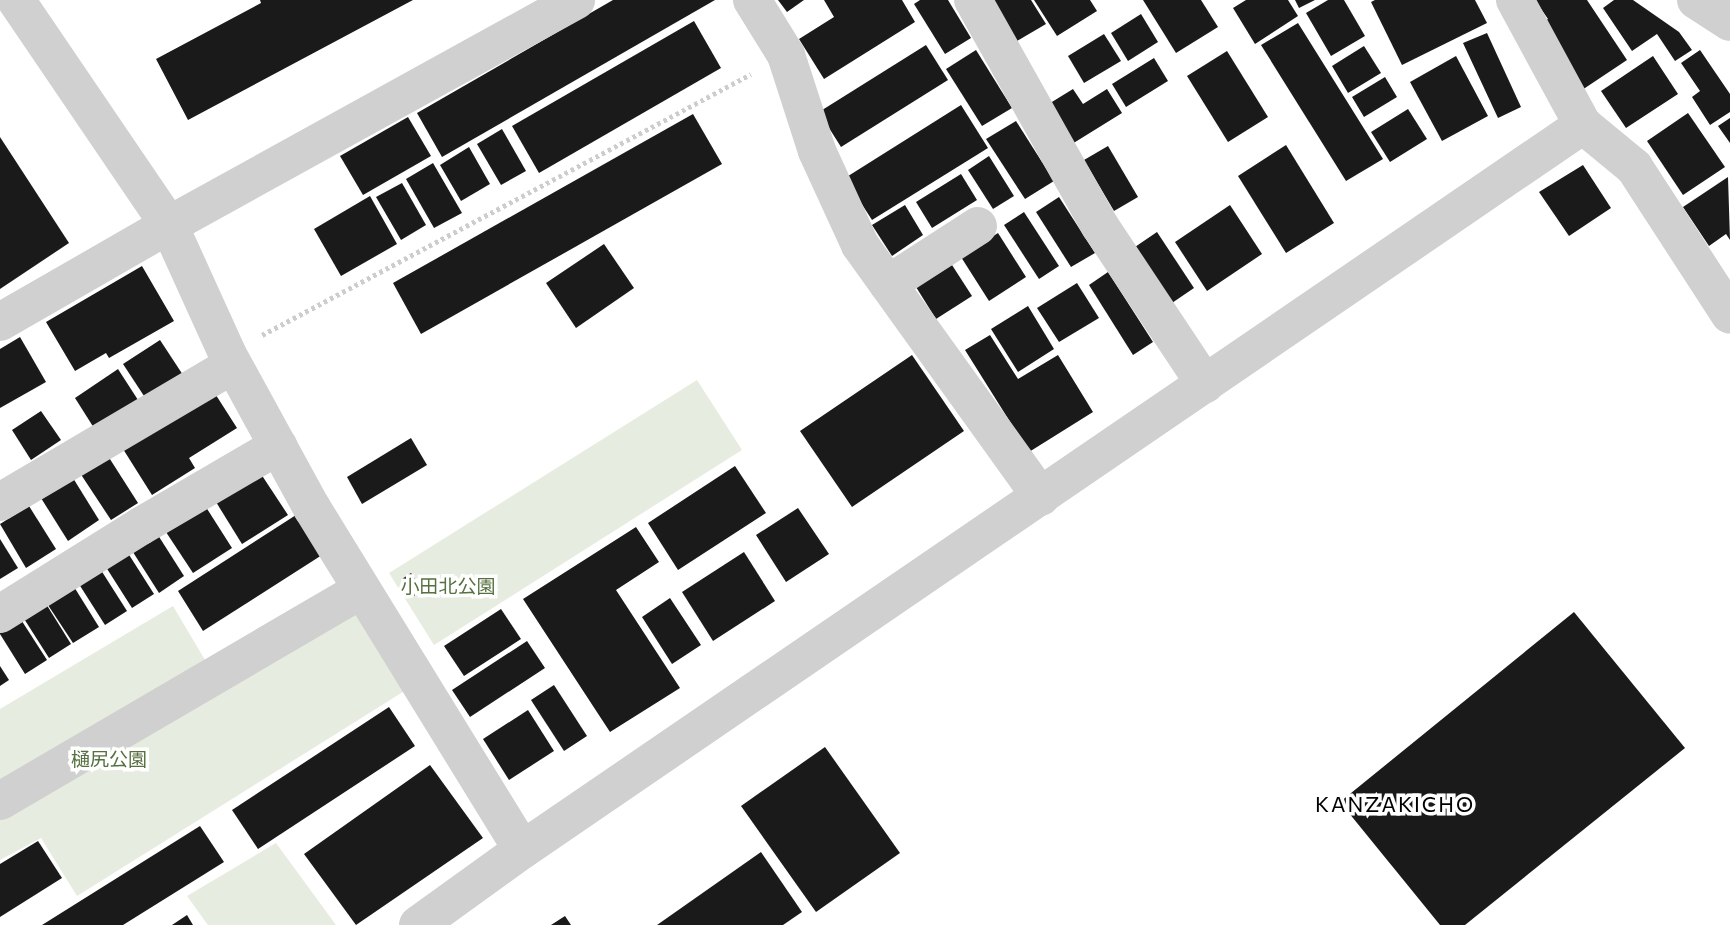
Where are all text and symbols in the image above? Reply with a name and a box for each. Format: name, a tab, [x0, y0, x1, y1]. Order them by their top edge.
park label: 小田北公園	[401, 575, 495, 597]
park label: 樋尻公園	[71, 748, 147, 770]
district label: KANZAKICHO	[1316, 791, 1474, 817]

